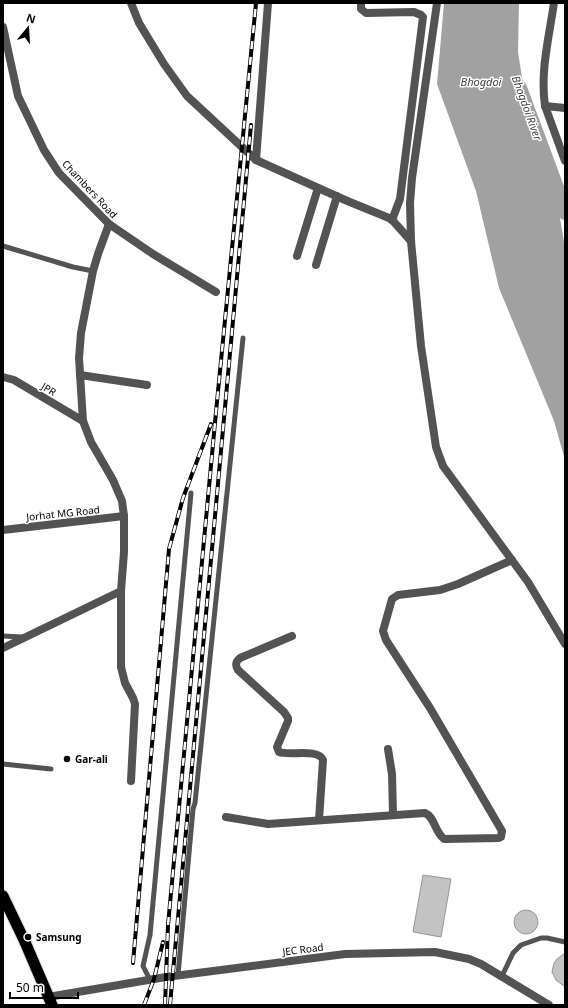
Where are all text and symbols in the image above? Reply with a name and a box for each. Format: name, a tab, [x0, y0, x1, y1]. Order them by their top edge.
north arrow	[8, 8, 48, 48]
text: N	[25, 9, 38, 27]
water label: Bhogdoi River	[509, 73, 546, 143]
water label: Bhogdoi	[461, 74, 502, 89]
street label: Chambers Road	[59, 157, 121, 221]
street label: JPR	[38, 379, 60, 399]
street label: Jorhat MG Road	[25, 502, 100, 524]
place label: Gar-ali	[75, 752, 108, 766]
marker: Gar-ali	[62, 754, 72, 764]
place label: Samsung	[36, 930, 82, 944]
marker: Samsung	[23, 932, 33, 942]
street label: JEC Road	[281, 940, 324, 959]
scale bar	[10, 974, 78, 1000]
text: 50 m	[16, 979, 44, 996]

